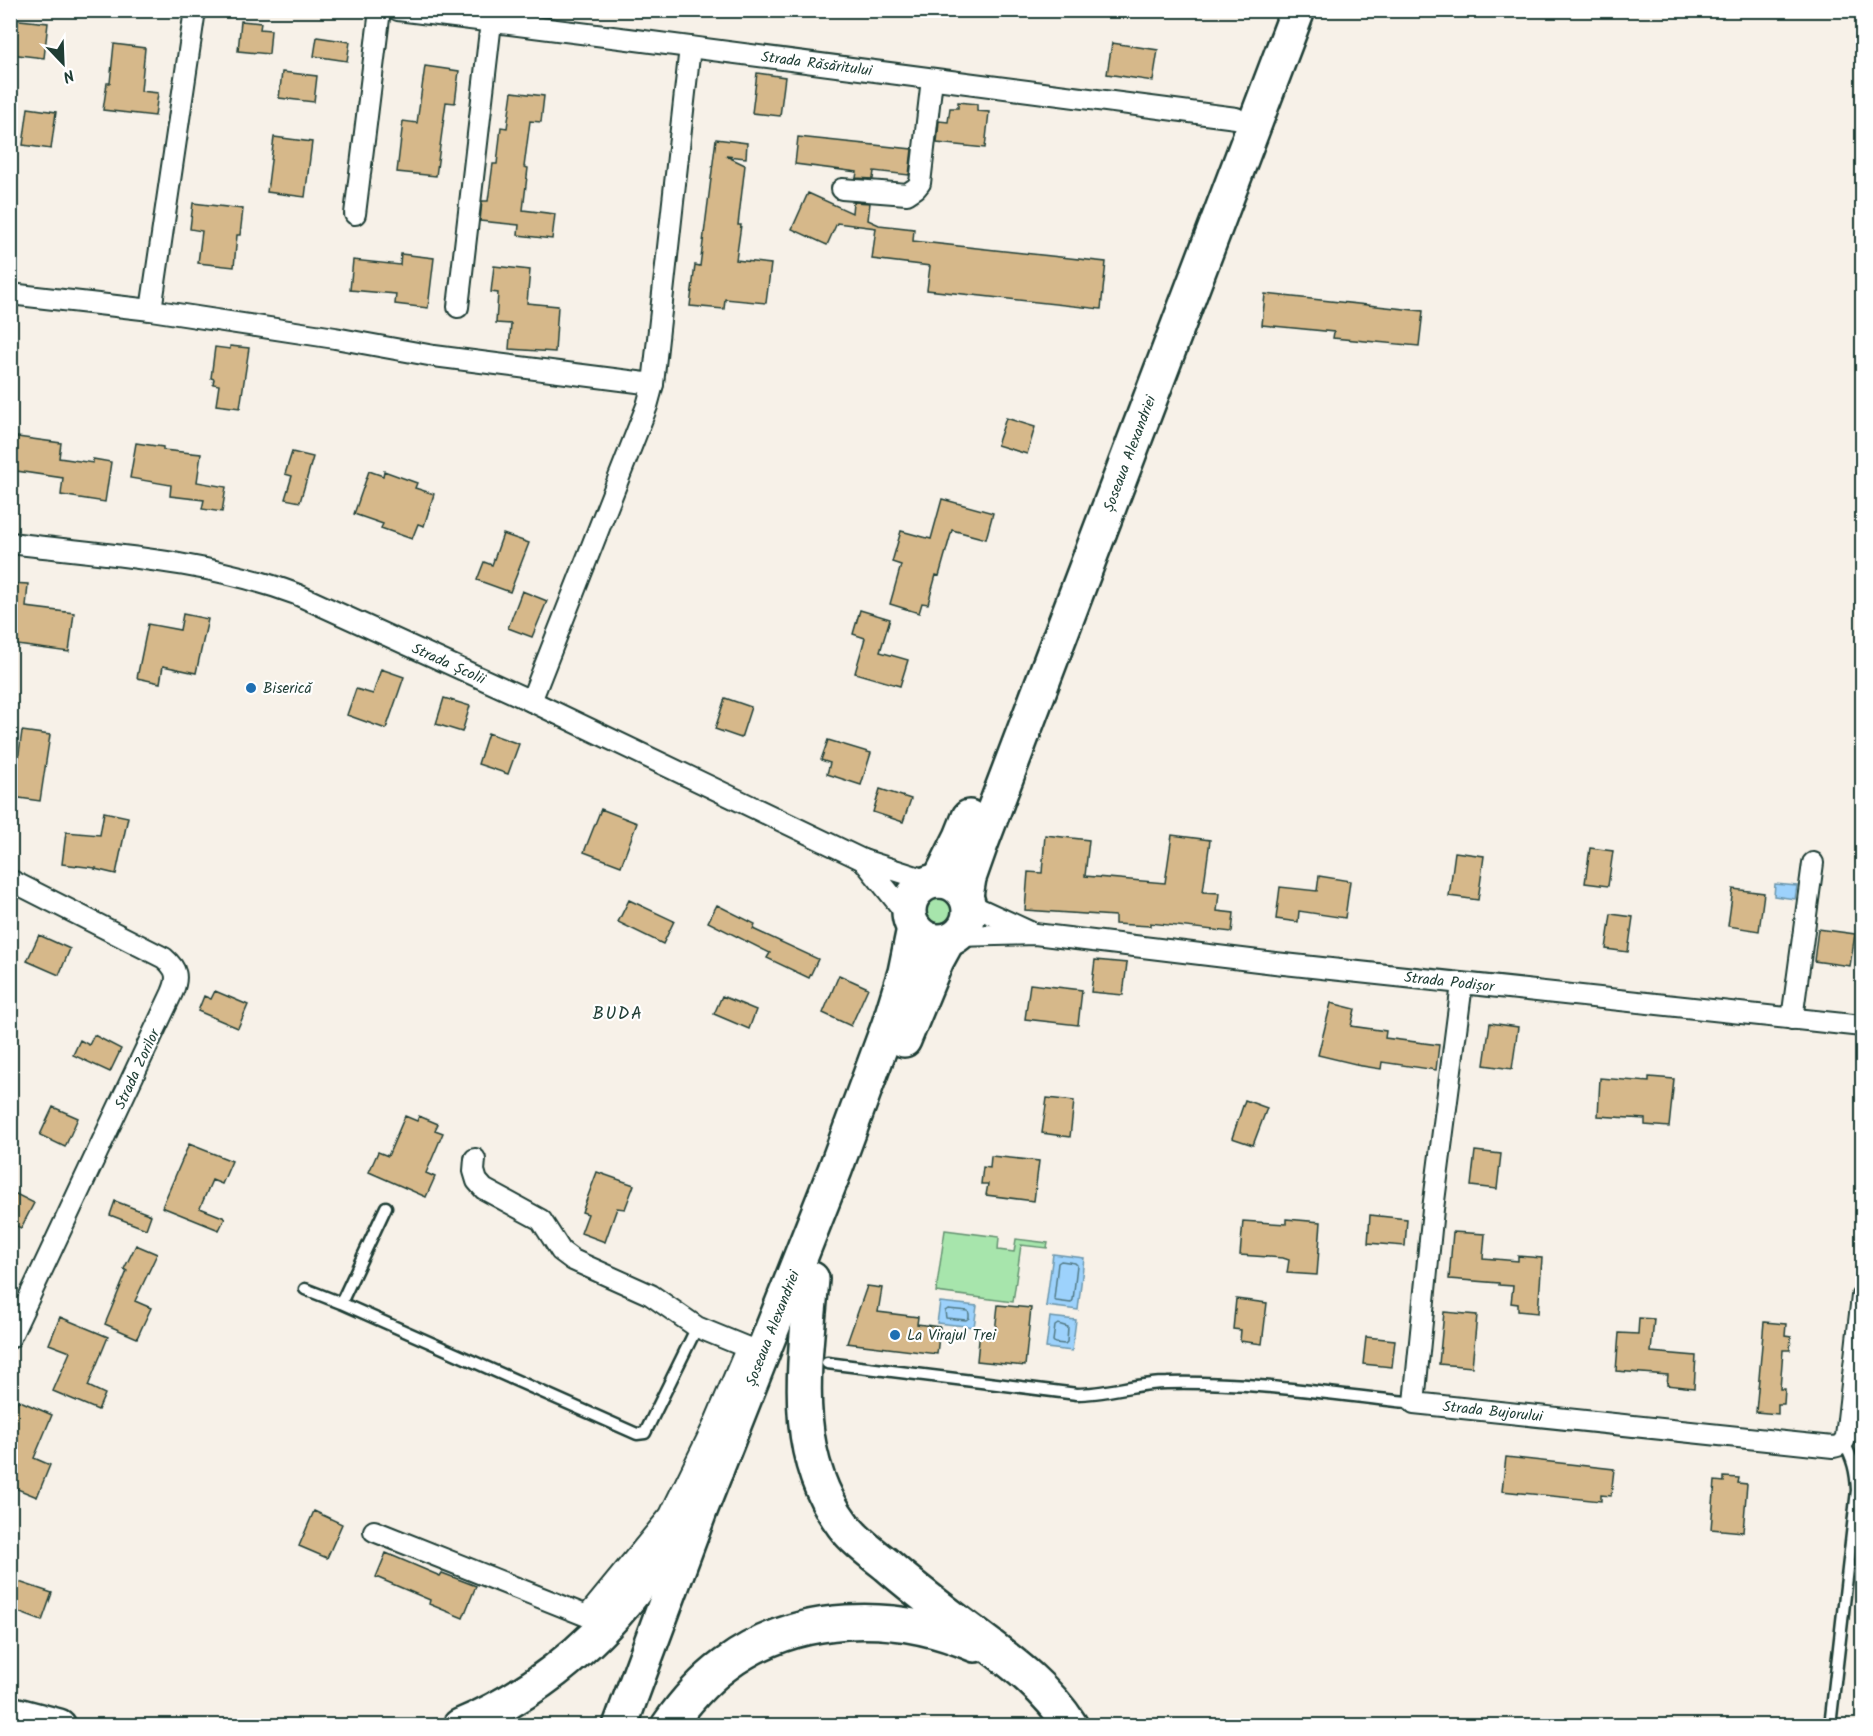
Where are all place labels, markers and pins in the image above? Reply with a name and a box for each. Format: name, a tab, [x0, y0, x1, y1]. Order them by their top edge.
place label: Biserică	[263, 677, 313, 701]
marker: Biserică	[244, 681, 258, 695]
place label: La Virajul Trei	[907, 1324, 997, 1348]
marker: La Virajul Trei	[888, 1328, 902, 1342]

